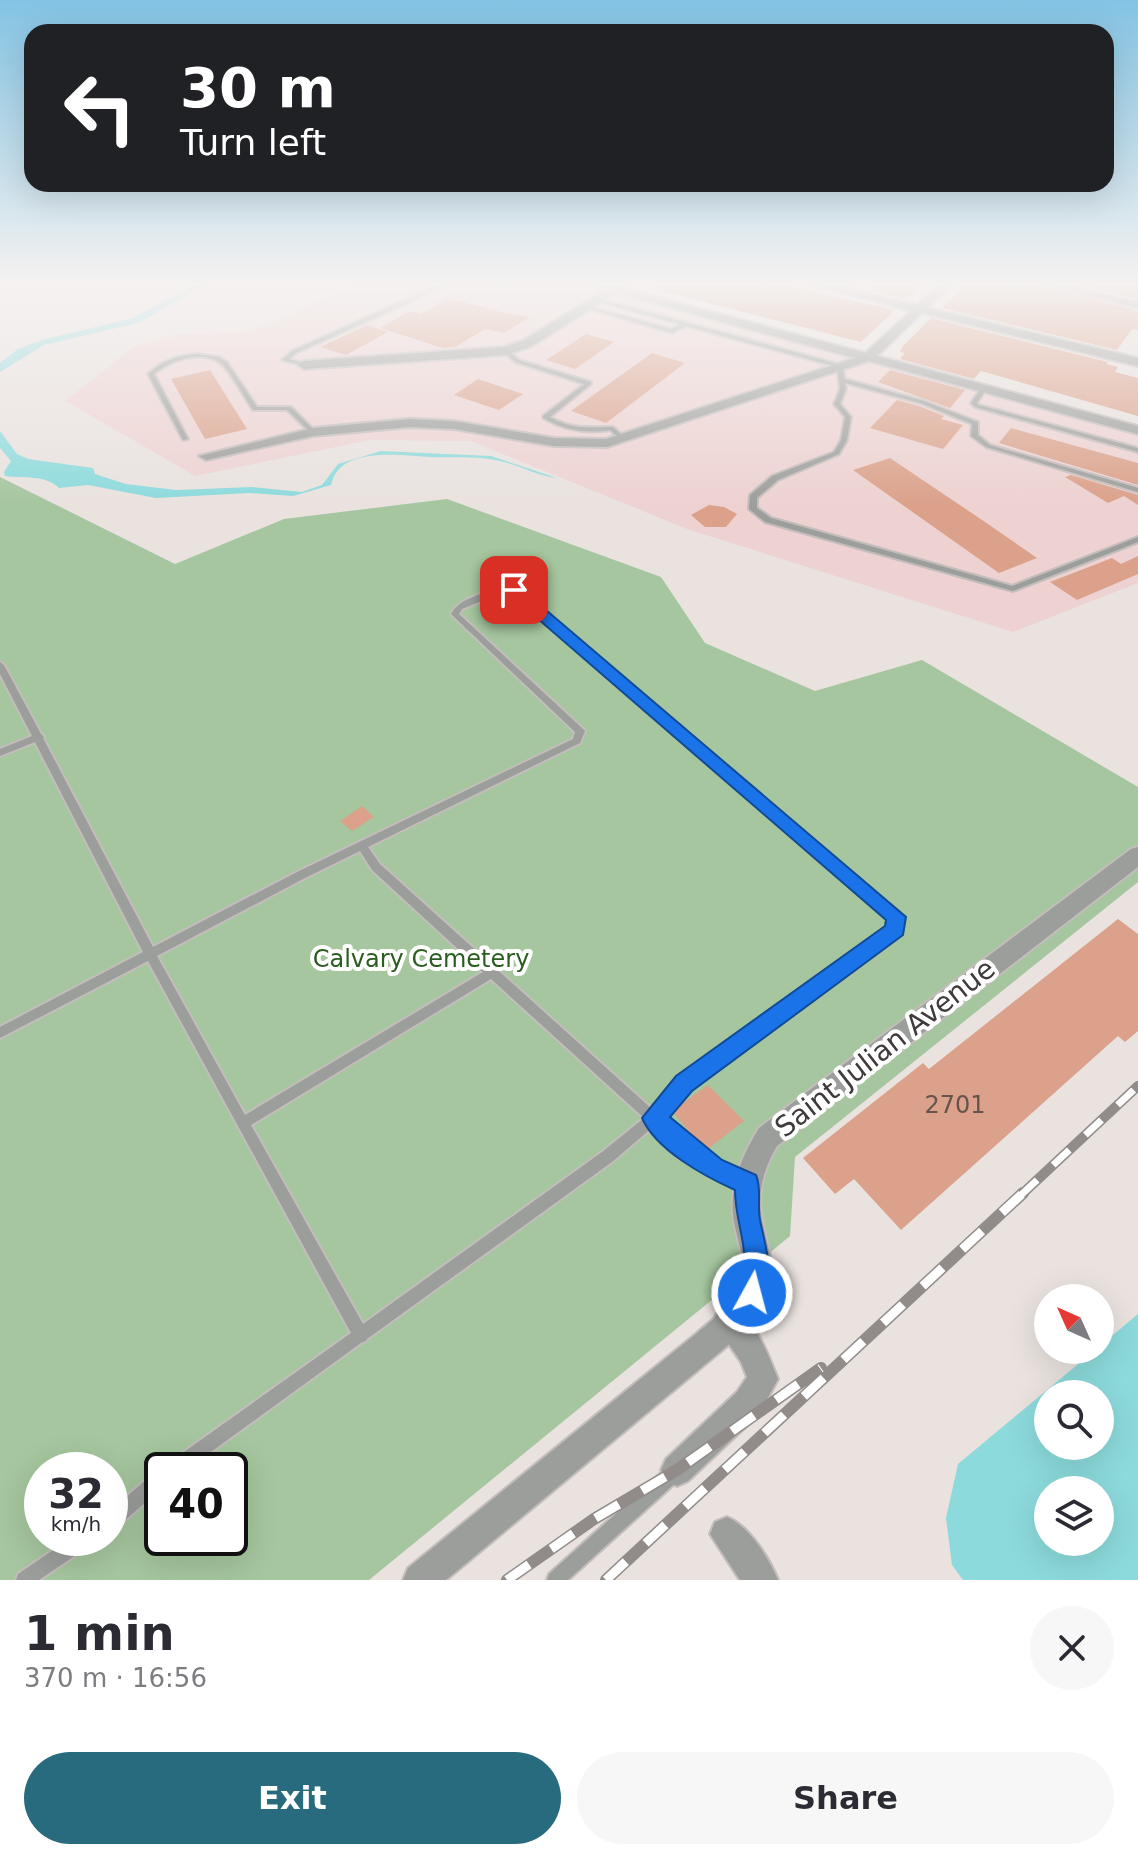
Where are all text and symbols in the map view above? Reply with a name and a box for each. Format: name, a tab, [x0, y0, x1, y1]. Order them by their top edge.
text: 30 m	[180, 55, 336, 120]
icon: left	[48, 56, 152, 160]
text: Turn left	[180, 122, 326, 163]
pin	[480, 556, 548, 624]
icon: arrive	[492, 568, 536, 612]
park label: Calvary Cemetery	[313, 945, 529, 973]
street label: Saint Julian Avenue	[769, 952, 1001, 1144]
house number: 2701	[924, 1091, 986, 1119]
position arrow	[710, 1251, 794, 1335]
north arrow	[1034, 1284, 1114, 1364]
map controls	[1034, 1284, 1114, 1556]
button: search	[1034, 1380, 1114, 1460]
speed limit sign: 40	[144, 1452, 248, 1556]
text: 32	[48, 1471, 104, 1517]
button: layers	[1034, 1476, 1114, 1556]
text: km/h	[51, 1512, 101, 1536]
text: 1 min	[24, 1605, 175, 1661]
button: close	[1030, 1606, 1114, 1690]
text: 370 m · 16:56	[24, 1663, 207, 1693]
button: Exit	[24, 1752, 561, 1844]
button: Share	[577, 1752, 1114, 1844]

